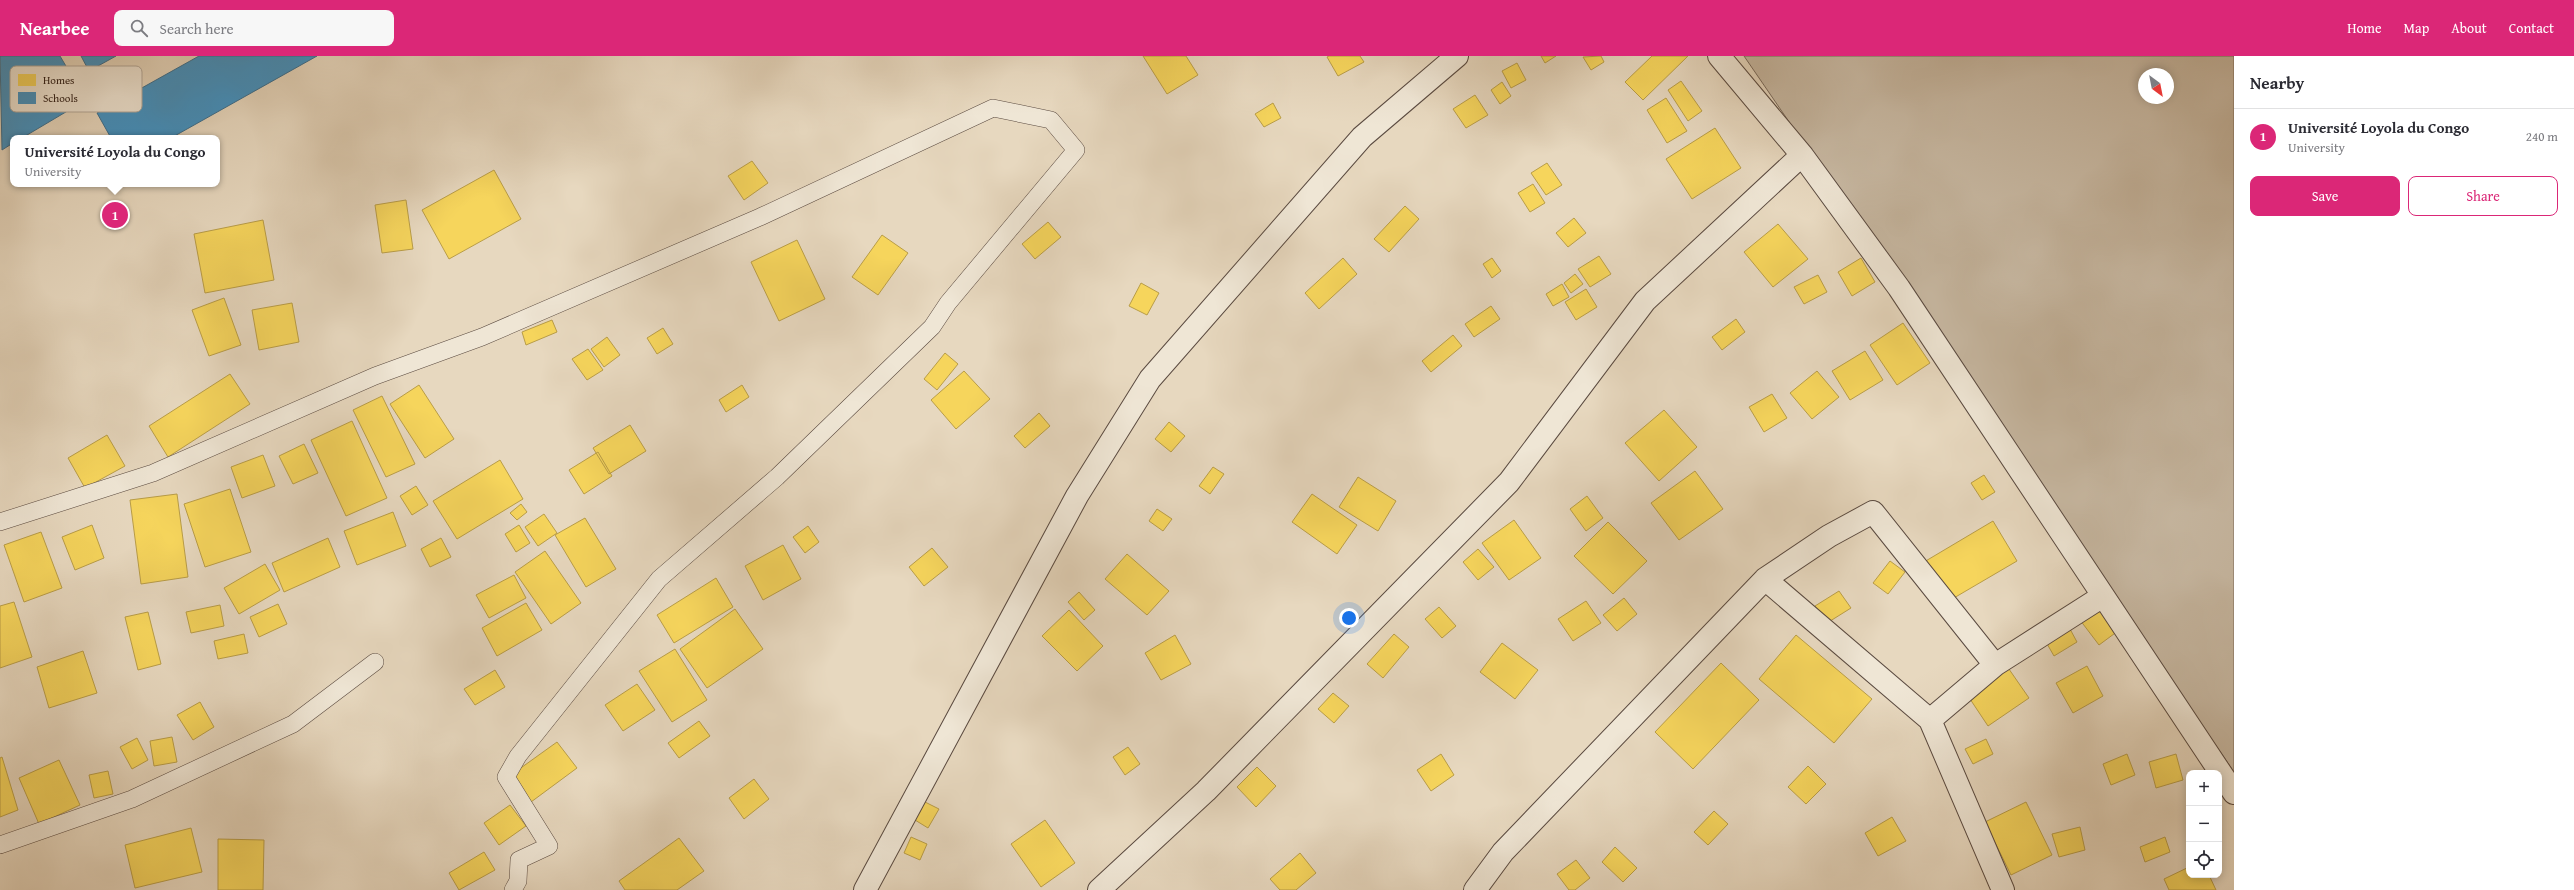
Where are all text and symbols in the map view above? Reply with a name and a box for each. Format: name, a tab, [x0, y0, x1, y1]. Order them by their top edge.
search box	[114, 10, 394, 46]
text: Nearbee	[20, 14, 90, 42]
icon: search	[128, 17, 150, 39]
text: Search here	[160, 18, 234, 39]
text: Home	[2347, 18, 2382, 38]
text: Map	[2404, 18, 2429, 38]
text: About	[2451, 18, 2487, 38]
text: Contact	[2509, 18, 2554, 38]
legend	[10, 66, 142, 112]
north arrow	[2138, 68, 2174, 104]
text: Nearby	[2250, 70, 2304, 95]
text: Homes	[43, 72, 74, 88]
text: Schools	[43, 90, 78, 106]
text: Université Loyola du Congo	[2288, 117, 2469, 138]
text: 1	[2260, 127, 2266, 146]
text: 240 m	[2526, 127, 2558, 146]
popup	[10, 135, 220, 187]
text: University	[2288, 138, 2345, 157]
text: Université Loyola du Congo	[24, 141, 206, 162]
text: University	[24, 162, 81, 181]
button: Save	[2250, 176, 2400, 216]
button: Share	[2408, 176, 2558, 216]
pin: 1	[102, 200, 128, 230]
your location	[1339, 608, 1359, 628]
map controls	[2186, 770, 2222, 878]
button: +	[2186, 770, 2222, 806]
button: −	[2186, 806, 2222, 842]
button: locate	[2186, 842, 2222, 878]

